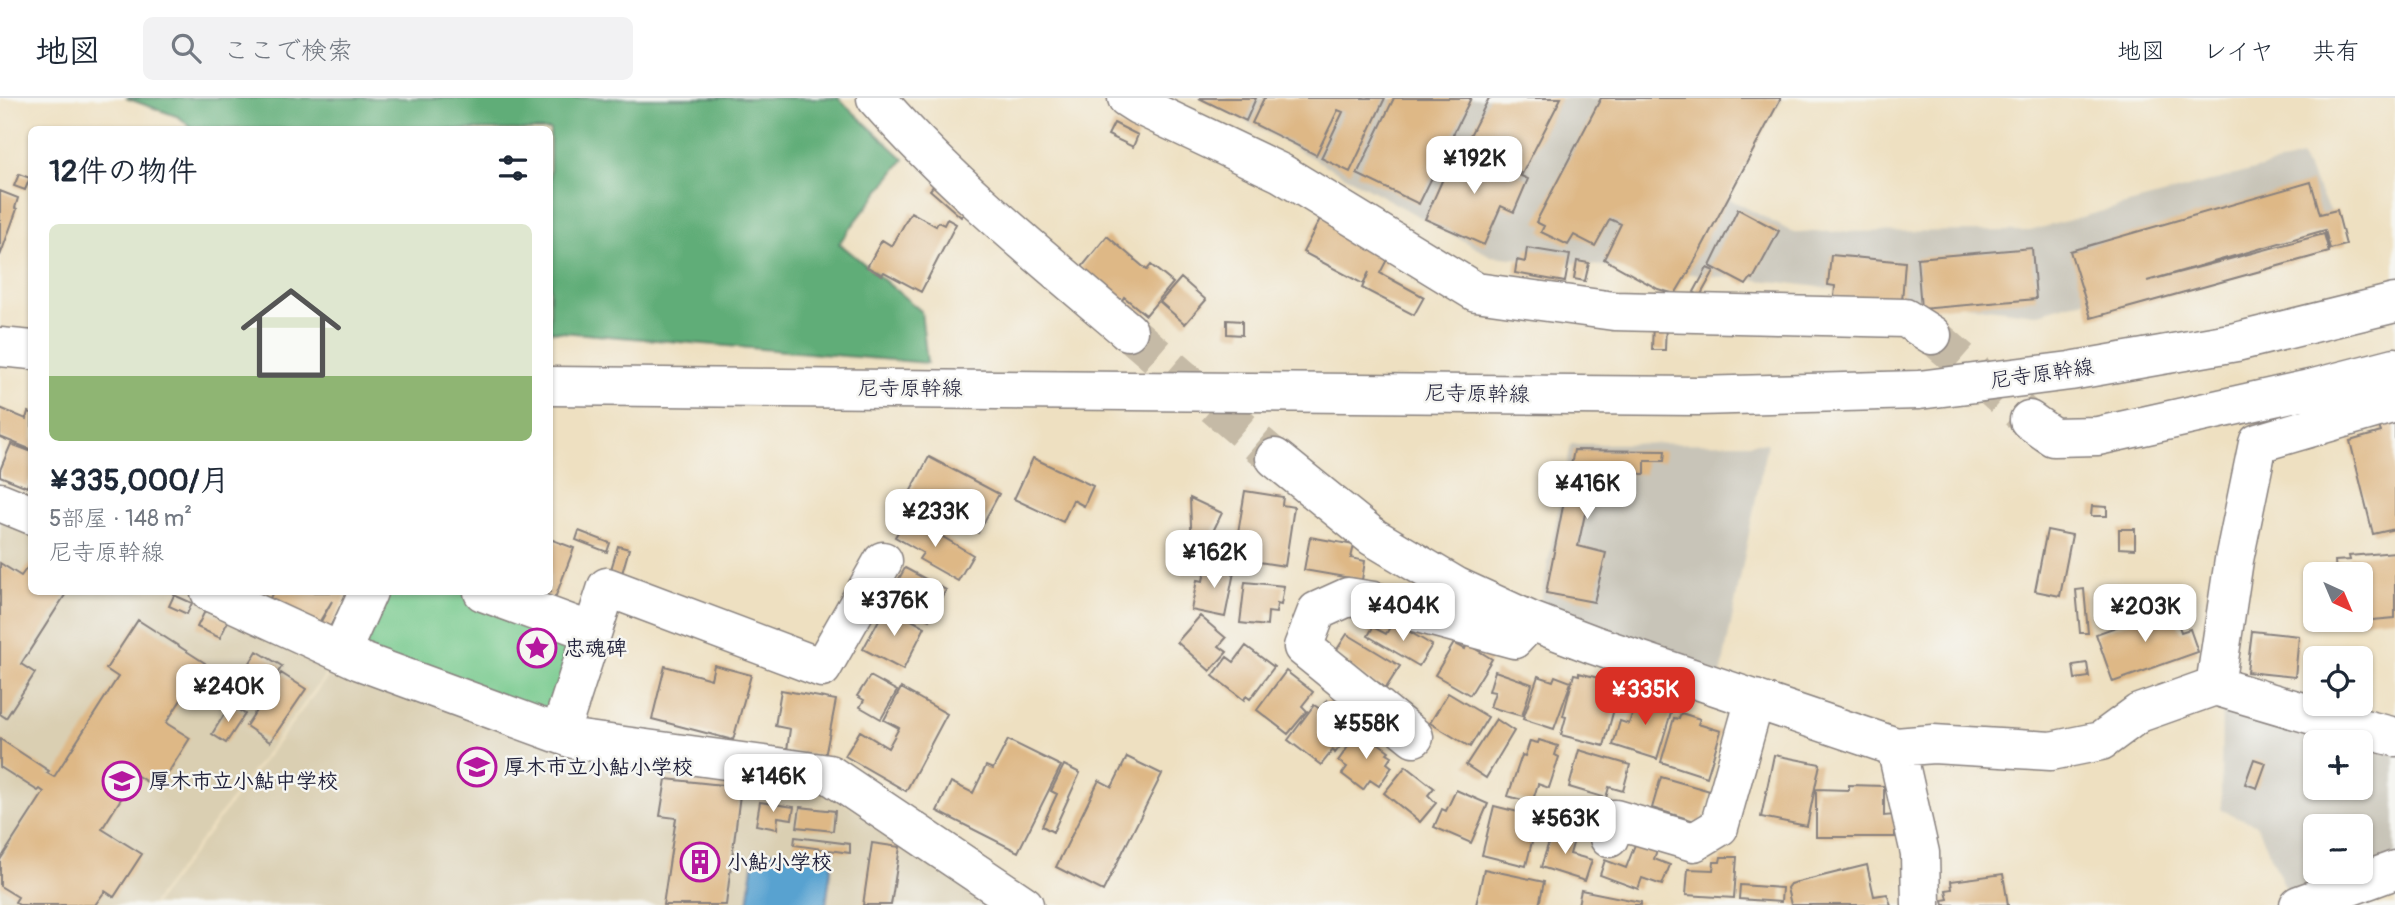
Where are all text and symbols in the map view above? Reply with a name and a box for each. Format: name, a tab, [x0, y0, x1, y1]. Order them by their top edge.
search box	[143, 17, 633, 80]
icon: search	[167, 29, 205, 67]
text: 地図	[35, 31, 101, 72]
text: ここで検索	[223, 35, 353, 67]
text: 地図	[2117, 37, 2165, 66]
text: レイヤ	[2203, 37, 2274, 66]
text: 共有	[2312, 37, 2360, 66]
pin: ¥192K	[1425, 136, 1523, 196]
text: ¥192K	[1442, 144, 1506, 173]
icon: filters	[494, 149, 532, 187]
text: 12件の物件	[49, 153, 198, 190]
icon: home	[228, 270, 354, 396]
street label: 尼寺原幹線	[1988, 353, 2096, 395]
street label: 尼寺原幹線	[858, 375, 963, 402]
street label: 尼寺原幹線	[1424, 380, 1530, 408]
text: ¥335,000/月	[49, 462, 229, 499]
pin: ¥416K	[1538, 462, 1636, 521]
text: ¥416K	[1554, 469, 1620, 498]
pin: ¥233K	[886, 490, 984, 549]
text: ¥233K	[901, 497, 969, 526]
text: 5部屋 · 148 m²	[49, 504, 192, 533]
pin: ¥162K	[1165, 531, 1263, 590]
text: 尼寺原幹線	[49, 538, 164, 567]
text: ¥162K	[1181, 538, 1247, 567]
north arrow	[2303, 562, 2373, 632]
map controls	[2303, 562, 2373, 884]
pin: ¥376K	[845, 578, 943, 638]
pin: ¥404K	[1354, 584, 1452, 643]
pin: ¥203K	[2096, 584, 2194, 644]
text: ¥376K	[860, 586, 928, 615]
text: ¥404K	[1367, 591, 1439, 620]
text: ¥203K	[2109, 592, 2181, 621]
place icon: 忠魂碑	[516, 627, 558, 669]
place label: 忠魂碑	[564, 635, 627, 662]
button: locate	[2303, 646, 2373, 716]
pin: ¥240K	[179, 664, 277, 724]
pin: ¥335K	[1596, 668, 1694, 727]
text: ¥240K	[192, 672, 264, 701]
text: ¥335K	[1611, 675, 1679, 704]
pin: ¥558K	[1317, 702, 1415, 761]
text: ¥558K	[1333, 709, 1399, 738]
button: +	[2303, 730, 2373, 800]
school or university icon: 厚木市立小鮎小学校	[456, 746, 498, 788]
place label: 厚木市立小鮎小学校	[504, 754, 693, 781]
pin: ¥146K	[724, 754, 822, 814]
school or university icon: 厚木市立小鮎中学校	[101, 760, 143, 802]
text: ¥146K	[740, 762, 806, 791]
place label: 厚木市立小鮎中学校	[149, 768, 338, 795]
pin: ¥563K	[1516, 796, 1614, 856]
text: ¥563K	[1531, 804, 1599, 833]
button: −	[2303, 814, 2373, 884]
building icon: 小鮎小学校	[679, 841, 721, 883]
place label: 小鮎小学校	[727, 849, 832, 876]

